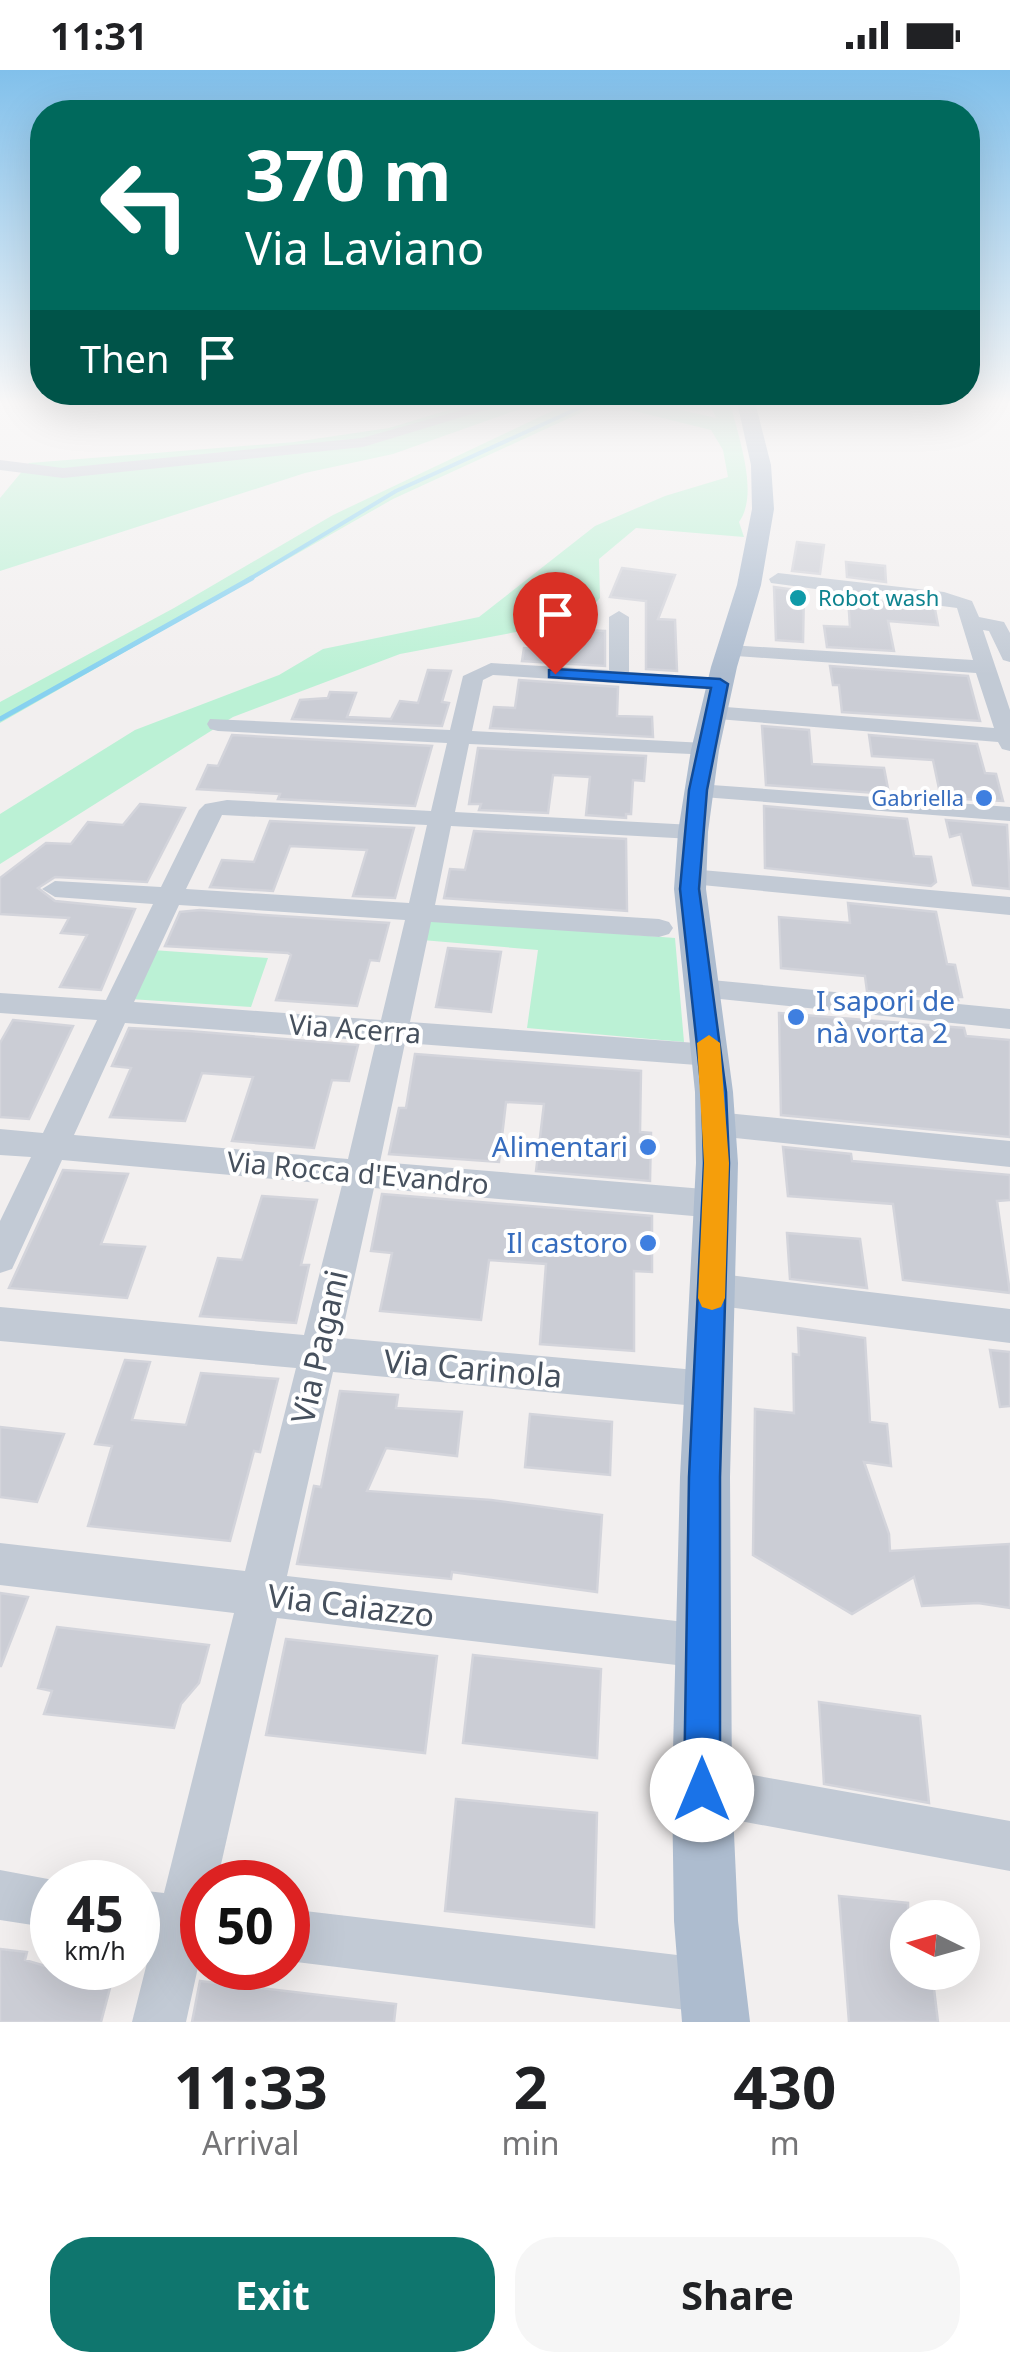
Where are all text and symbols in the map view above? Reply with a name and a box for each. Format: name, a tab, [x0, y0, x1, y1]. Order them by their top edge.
text: 11:31	[50, 9, 148, 61]
text: 370 m	[245, 126, 452, 222]
icon: left	[80, 140, 210, 270]
text: Via Laviano	[245, 217, 484, 278]
icon: arrive	[190, 330, 245, 385]
text: Then	[80, 332, 170, 384]
pin	[513, 572, 598, 675]
place label: Robot wash	[818, 582, 939, 612]
icon: arrive	[528, 587, 583, 642]
marker: Robot wash	[787, 587, 809, 609]
place label: Gabriella	[871, 782, 964, 812]
marker: Gabriella	[973, 787, 995, 809]
place label: I sapori de nà vorta 2	[816, 981, 955, 1051]
street label: Via Acerra	[288, 1004, 422, 1052]
marker: I sapori de nà vorta 2	[785, 1006, 807, 1028]
place label: Alimentari	[492, 1127, 628, 1165]
marker: Alimentari	[637, 1136, 659, 1158]
street label: Via Rocca d'Evandro	[226, 1142, 491, 1202]
place label: Il castoro	[506, 1223, 628, 1261]
marker: Il castoro	[637, 1232, 659, 1254]
street label: Via Pagani	[280, 1265, 357, 1428]
street label: Via Carinola	[382, 1338, 564, 1397]
street label: Via Caiazzo	[265, 1573, 437, 1636]
position arrow	[650, 1738, 754, 1842]
speed limit sign: 50	[180, 1860, 310, 1990]
text: 45	[66, 1879, 124, 1947]
north arrow	[890, 1900, 980, 1990]
map controls	[890, 1900, 980, 1990]
text: km/h	[64, 1933, 126, 1967]
text: 11:33	[174, 2045, 328, 2127]
text: 2	[513, 2045, 548, 2127]
text: 430	[733, 2045, 836, 2127]
text: Arrival	[202, 2121, 300, 2164]
text: min	[502, 2121, 560, 2164]
text: m	[770, 2121, 800, 2164]
button: Exit	[50, 2237, 495, 2352]
button: Share	[515, 2237, 960, 2352]

